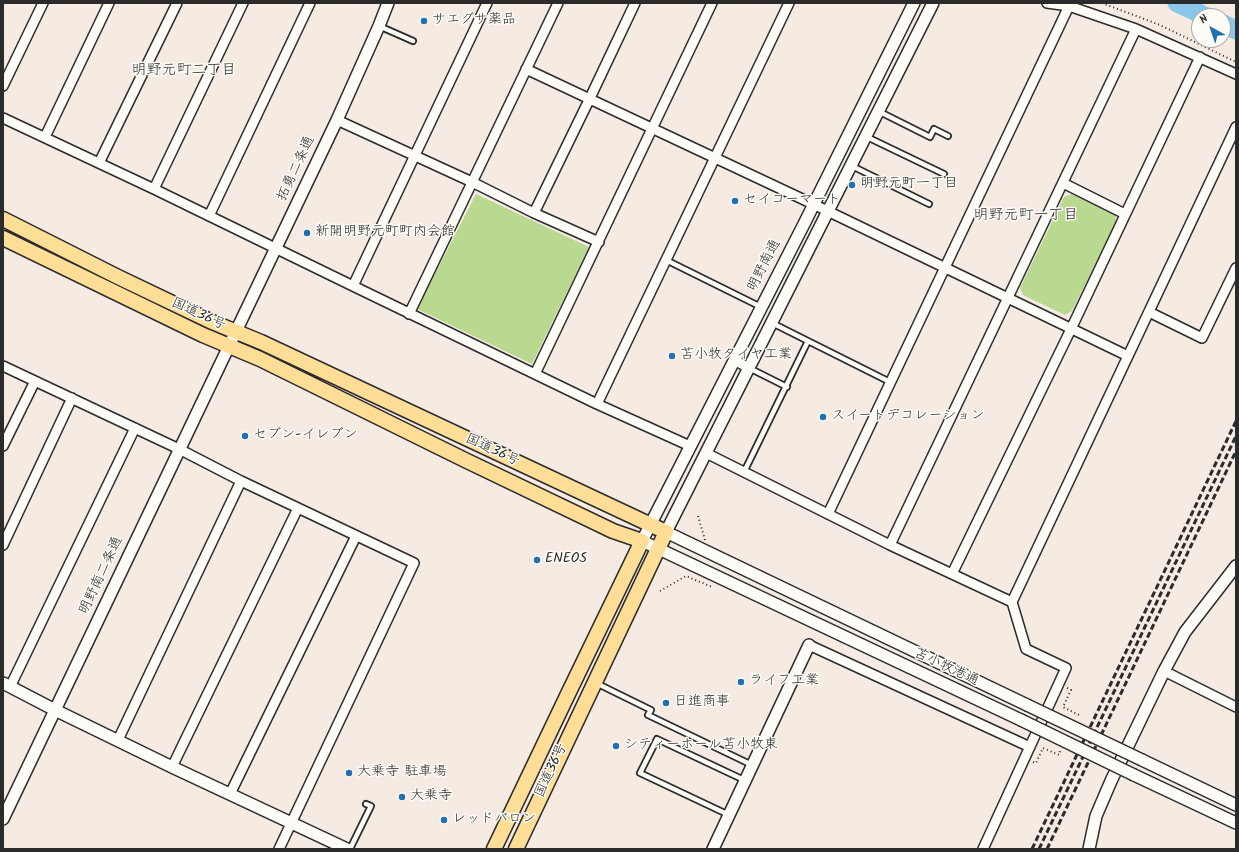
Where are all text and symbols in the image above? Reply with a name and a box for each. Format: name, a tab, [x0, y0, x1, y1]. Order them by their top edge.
north arrow	[1191, 8, 1231, 48]
text: N	[1195, 10, 1212, 29]
place label: サエグサ薬品	[432, 13, 516, 29]
marker: サエグサ薬品	[419, 16, 429, 26]
district label: 明野元町二丁目	[132, 62, 236, 80]
street label: 拓勇二条通	[275, 134, 319, 204]
place label: 明野元町一丁目	[860, 177, 958, 193]
marker: 明野元町一丁目	[847, 180, 857, 190]
place label: セイコーマート	[743, 193, 841, 209]
marker: セイコーマート	[730, 196, 740, 206]
district label: 明野元町一丁目	[974, 207, 1078, 225]
place label: 新開明野元町町内会館	[315, 225, 455, 241]
marker: 新開明野元町町内会館	[302, 228, 312, 238]
street label: 明野南通	[745, 237, 785, 295]
street label: 国道36号	[168, 295, 228, 335]
place label: 苫小牧タイヤ工業	[680, 348, 792, 364]
marker: 苫小牧タイヤ工業	[667, 351, 677, 361]
place label: スイートデコレーション	[831, 409, 984, 425]
marker: スイートデコレーション	[818, 412, 828, 422]
place label: セブン-イレブン	[253, 428, 357, 444]
marker: セブン-イレブン	[240, 431, 250, 441]
street label: 国道36号	[462, 431, 522, 471]
street label: 明野南二条通	[77, 534, 127, 618]
place label: ENEOS	[545, 552, 587, 568]
marker: ENEOS	[532, 555, 542, 565]
street label: 苫小牧港通	[911, 646, 981, 690]
place label: ライフ工業	[749, 674, 819, 690]
marker: ライフ工業	[736, 677, 746, 687]
place label: 日進商事	[674, 695, 730, 711]
marker: 日進商事	[661, 698, 671, 708]
place label: シティーホール苫小牧東	[624, 738, 778, 754]
street label: 国道36号	[532, 741, 572, 801]
marker: シティーホール苫小牧東	[611, 741, 621, 751]
place label: 大乗寺 駐車場	[357, 765, 447, 781]
marker: 大乗寺 駐車場	[344, 768, 354, 778]
place label: 大乗寺	[410, 789, 452, 805]
marker: 大乗寺	[397, 792, 407, 802]
place label: レッドバロン	[452, 812, 536, 828]
marker: レッドバロン	[439, 815, 449, 825]

